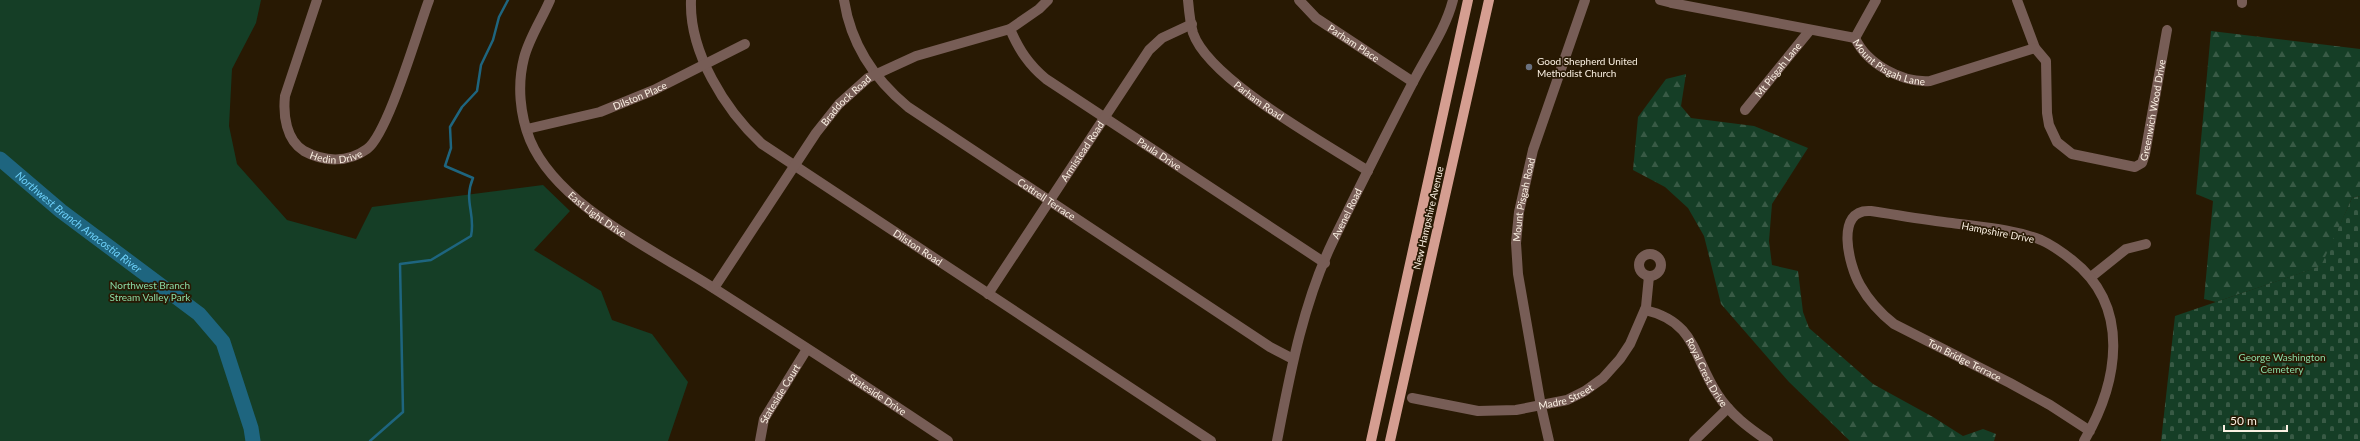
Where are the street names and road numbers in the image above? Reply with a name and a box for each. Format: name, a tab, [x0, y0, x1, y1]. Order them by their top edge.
street label: Parham Place	[1326, 22, 1382, 64]
street label: Mount Pisgah Lane	[1851, 37, 1925, 87]
street label: Mt Pisgah Lane	[1752, 40, 1804, 100]
street label: Greenwich Wood Drive	[2137, 58, 2168, 162]
street label: Braddock Road	[818, 72, 873, 128]
street label: Parham Road	[1232, 78, 1286, 122]
street label: Dilston Place	[611, 79, 669, 112]
street label: Armistead Road	[1058, 119, 1106, 184]
street label: Paula Drive	[1135, 135, 1184, 173]
street label: Hedin Drive	[308, 147, 364, 165]
street label: Mount Pisgah Road	[1510, 156, 1537, 242]
street label: New Hampshire Avenue	[1410, 165, 1446, 271]
street label: Cottrell Terrace	[1015, 175, 1078, 222]
street label: Avenel Road	[1329, 186, 1364, 241]
street label: East Light Drive	[566, 189, 629, 240]
street label: Hampshire Drive	[1961, 219, 2035, 245]
street label: Dilston Road	[891, 227, 945, 268]
street label: Royal Crest Drive	[1684, 336, 1730, 409]
street label: Ton Bridge Terrace	[1926, 336, 2004, 384]
street label: Stateside Court	[757, 361, 803, 424]
street label: Stateside Drive	[846, 371, 909, 417]
street label: Madre Street	[1537, 381, 1596, 411]

